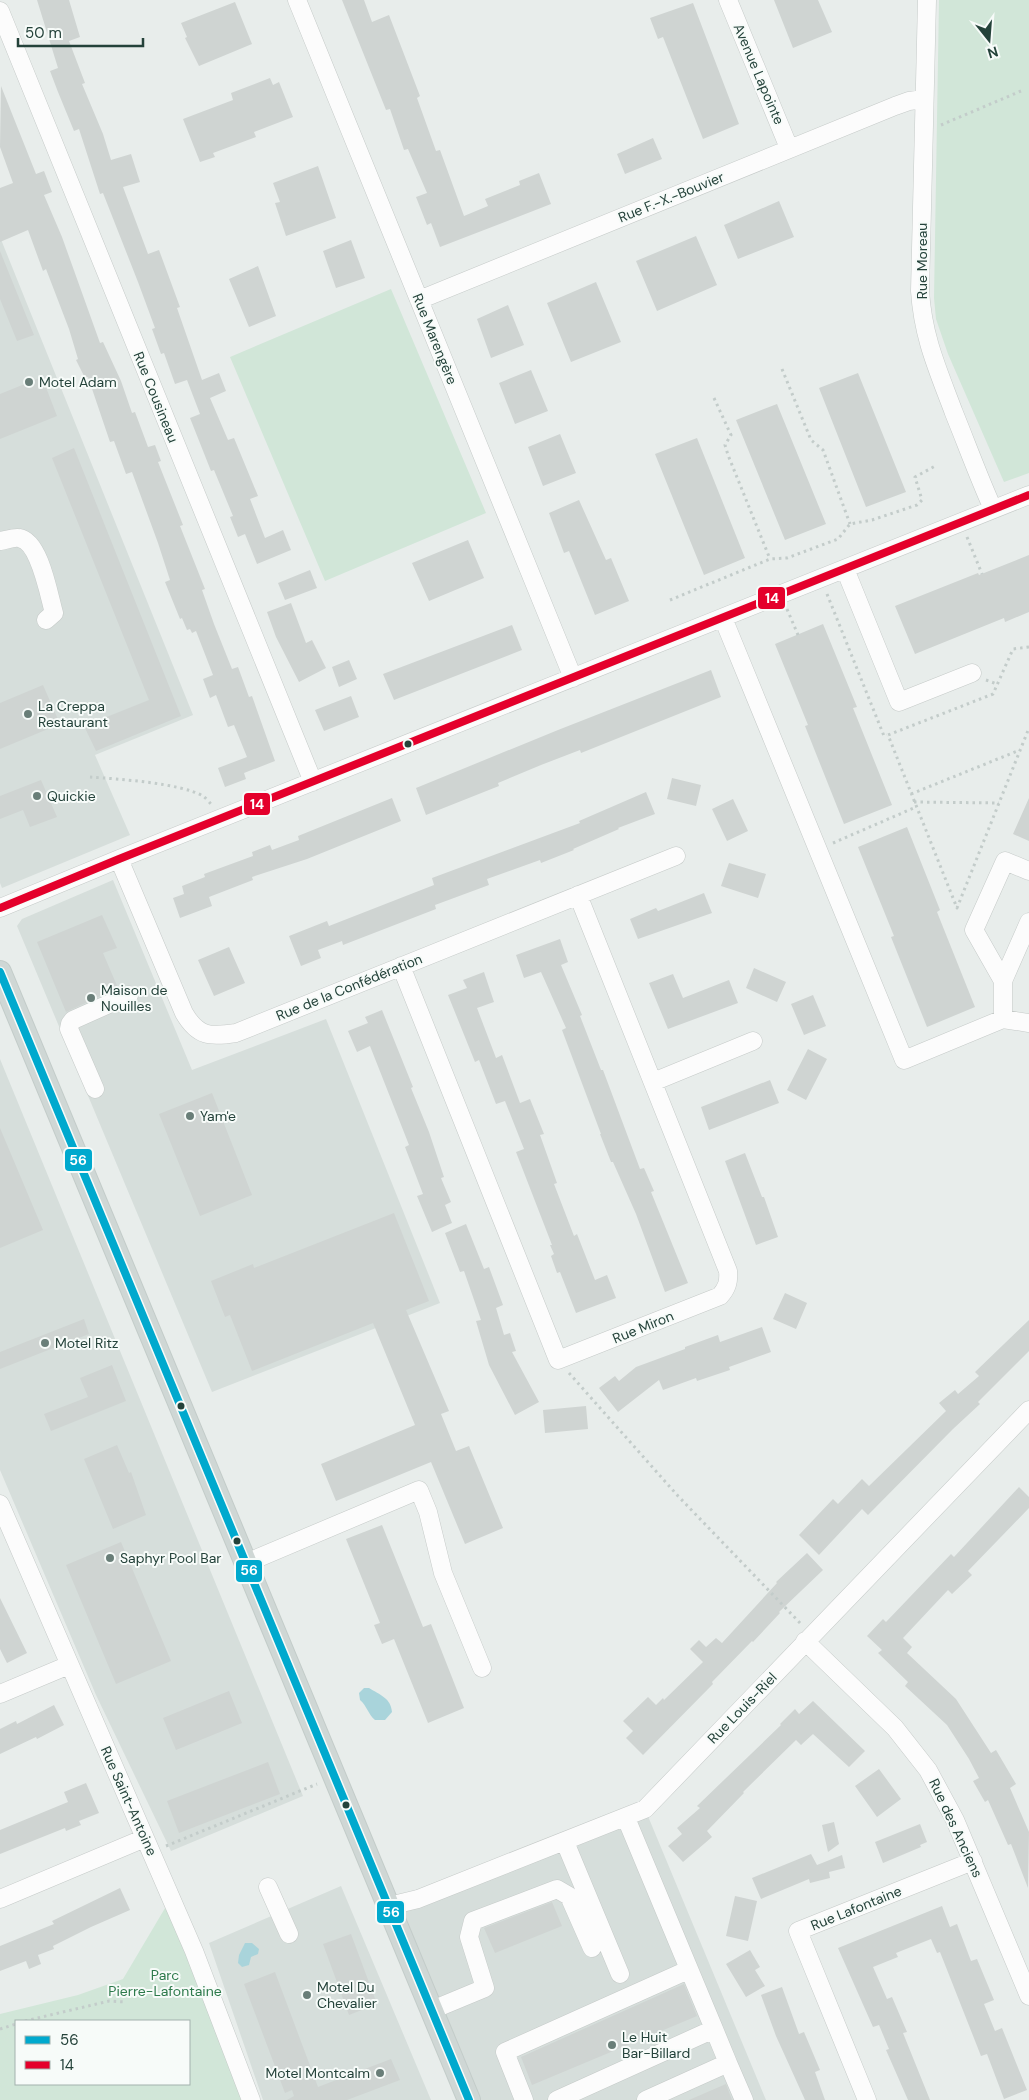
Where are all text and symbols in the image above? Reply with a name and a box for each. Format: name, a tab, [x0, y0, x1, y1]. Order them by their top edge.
scale bar	[18, 15, 142, 47]
north arrow	[964, 15, 1014, 65]
street label: Avenue Lapointe	[730, 21, 788, 127]
text: 50 m	[25, 23, 62, 43]
text: N	[985, 42, 1000, 63]
street label: Rue F.-X.-Bouvier	[616, 168, 726, 226]
street label: Rue Moreau	[913, 223, 931, 299]
street label: Rue Marengère	[409, 291, 461, 387]
street label: Rue Cousineau	[130, 349, 182, 445]
place label: Motel Adam	[39, 373, 117, 391]
marker: Motel Adam	[23, 376, 35, 388]
line badge: 14	[757, 586, 786, 610]
text: 14	[765, 589, 779, 607]
place label: La Creppa Restaurant	[38, 697, 108, 731]
marker: La Creppa Restaurant	[22, 708, 34, 720]
unlabelled marker	[403, 739, 413, 749]
place label: Quickie	[47, 787, 96, 805]
marker: Quickie	[31, 790, 43, 802]
line badge: 14	[243, 792, 271, 816]
text: 14	[250, 795, 264, 813]
street label: Rue de la Confédération	[273, 949, 425, 1025]
place label: Maison de Nouilles	[101, 981, 168, 1015]
marker: Maison de Nouilles	[85, 992, 97, 1004]
place label: Yam'e	[200, 1107, 236, 1125]
marker: Yam'e	[184, 1110, 196, 1122]
line badge: 56	[64, 1148, 93, 1172]
text: 56	[69, 1151, 87, 1169]
street label: Rue Miron	[610, 1307, 676, 1347]
place label: Motel Ritz	[55, 1334, 118, 1352]
marker: Motel Ritz	[39, 1337, 51, 1349]
unlabelled marker	[176, 1401, 186, 1411]
unlabelled marker	[232, 1536, 242, 1546]
place label: Saphyr Pool Bar	[120, 1549, 221, 1567]
marker: Saphyr Pool Bar	[104, 1552, 116, 1564]
line badge: 56	[235, 1559, 263, 1583]
text: 56	[240, 1561, 258, 1579]
street label: Rue Louis-Riel	[704, 1669, 780, 1747]
street label: Rue Saint-Antoine	[97, 1743, 161, 1859]
street label: Rue des Anciens	[925, 1776, 987, 1880]
unlabelled marker	[341, 1800, 351, 1810]
street label: Rue Lafontaine	[808, 1882, 904, 1934]
line badge: 56	[376, 1900, 405, 1924]
text: 56	[382, 1903, 400, 1921]
park label: Parc Pierre-Lafontaine	[108, 1966, 222, 2000]
place label: Motel Du Chevalier	[317, 1978, 377, 2012]
marker: Motel Du Chevalier	[301, 1989, 313, 2001]
legend	[15, 2020, 190, 2085]
place label: Le Huit Bar-Billard	[622, 2028, 690, 2062]
text: 56	[60, 2030, 79, 2050]
marker: Le Huit Bar-Billard	[606, 2039, 618, 2051]
text: 14	[60, 2055, 74, 2075]
place label: Motel Montcalm	[265, 2064, 370, 2082]
marker: Motel Montcalm	[374, 2067, 386, 2079]

